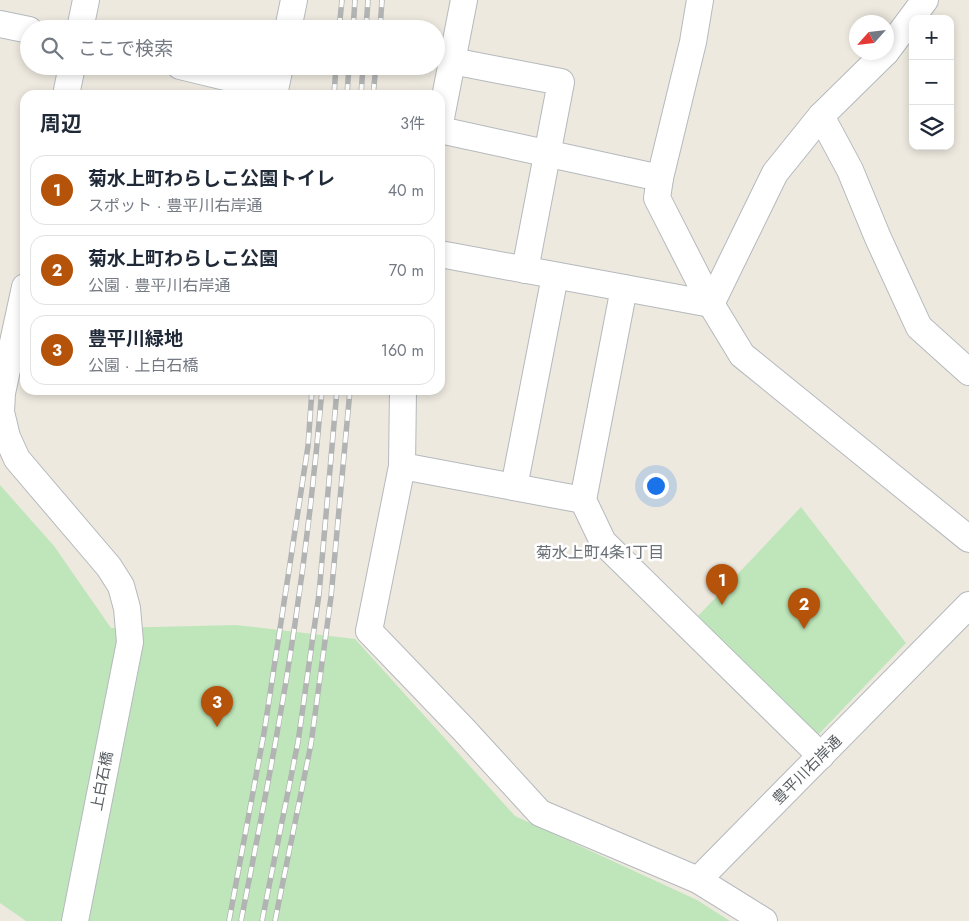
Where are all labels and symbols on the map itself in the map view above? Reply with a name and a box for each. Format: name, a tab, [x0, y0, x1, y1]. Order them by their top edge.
north arrow	[849, 15, 894, 60]
your location	[643, 473, 669, 499]
district label: 菊水上町4条1丁目	[536, 541, 664, 564]
pin: 1	[706, 564, 738, 605]
pin: 2	[788, 588, 820, 629]
pin: 3	[201, 686, 233, 727]
street label: 豊平川右岸通	[767, 730, 847, 810]
street label: 上白石橋	[85, 749, 119, 813]

